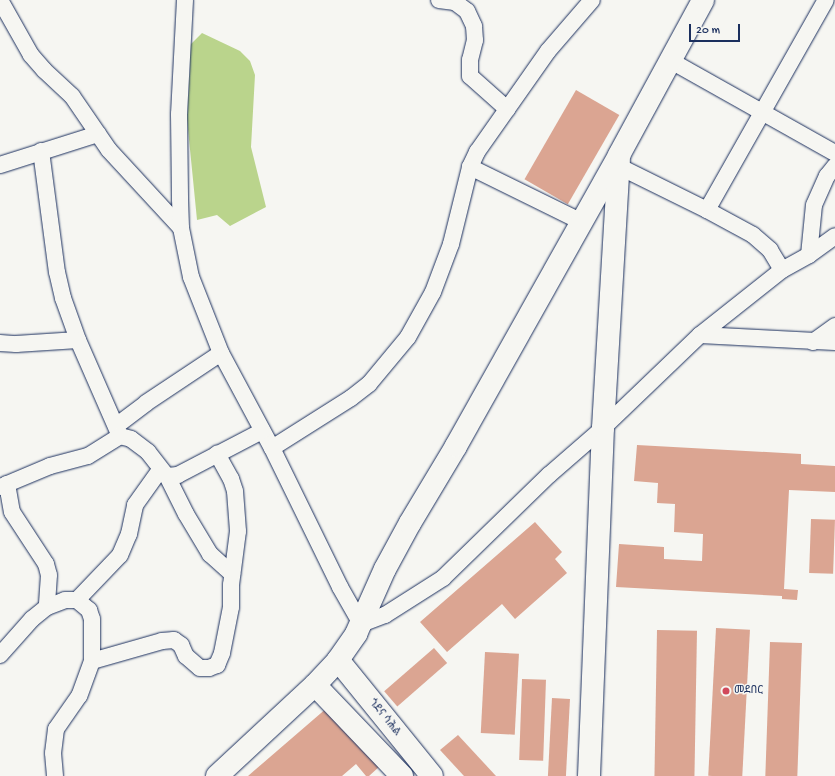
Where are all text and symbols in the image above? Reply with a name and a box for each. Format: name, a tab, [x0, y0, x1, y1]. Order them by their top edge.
scale bar	[691, 16, 742, 42]
text: 20 m	[696, 24, 720, 38]
place label: መደበር	[734, 684, 763, 698]
marker: መደበር	[721, 686, 731, 696]
street label: ጎደና ሳሕል	[365, 697, 403, 739]

